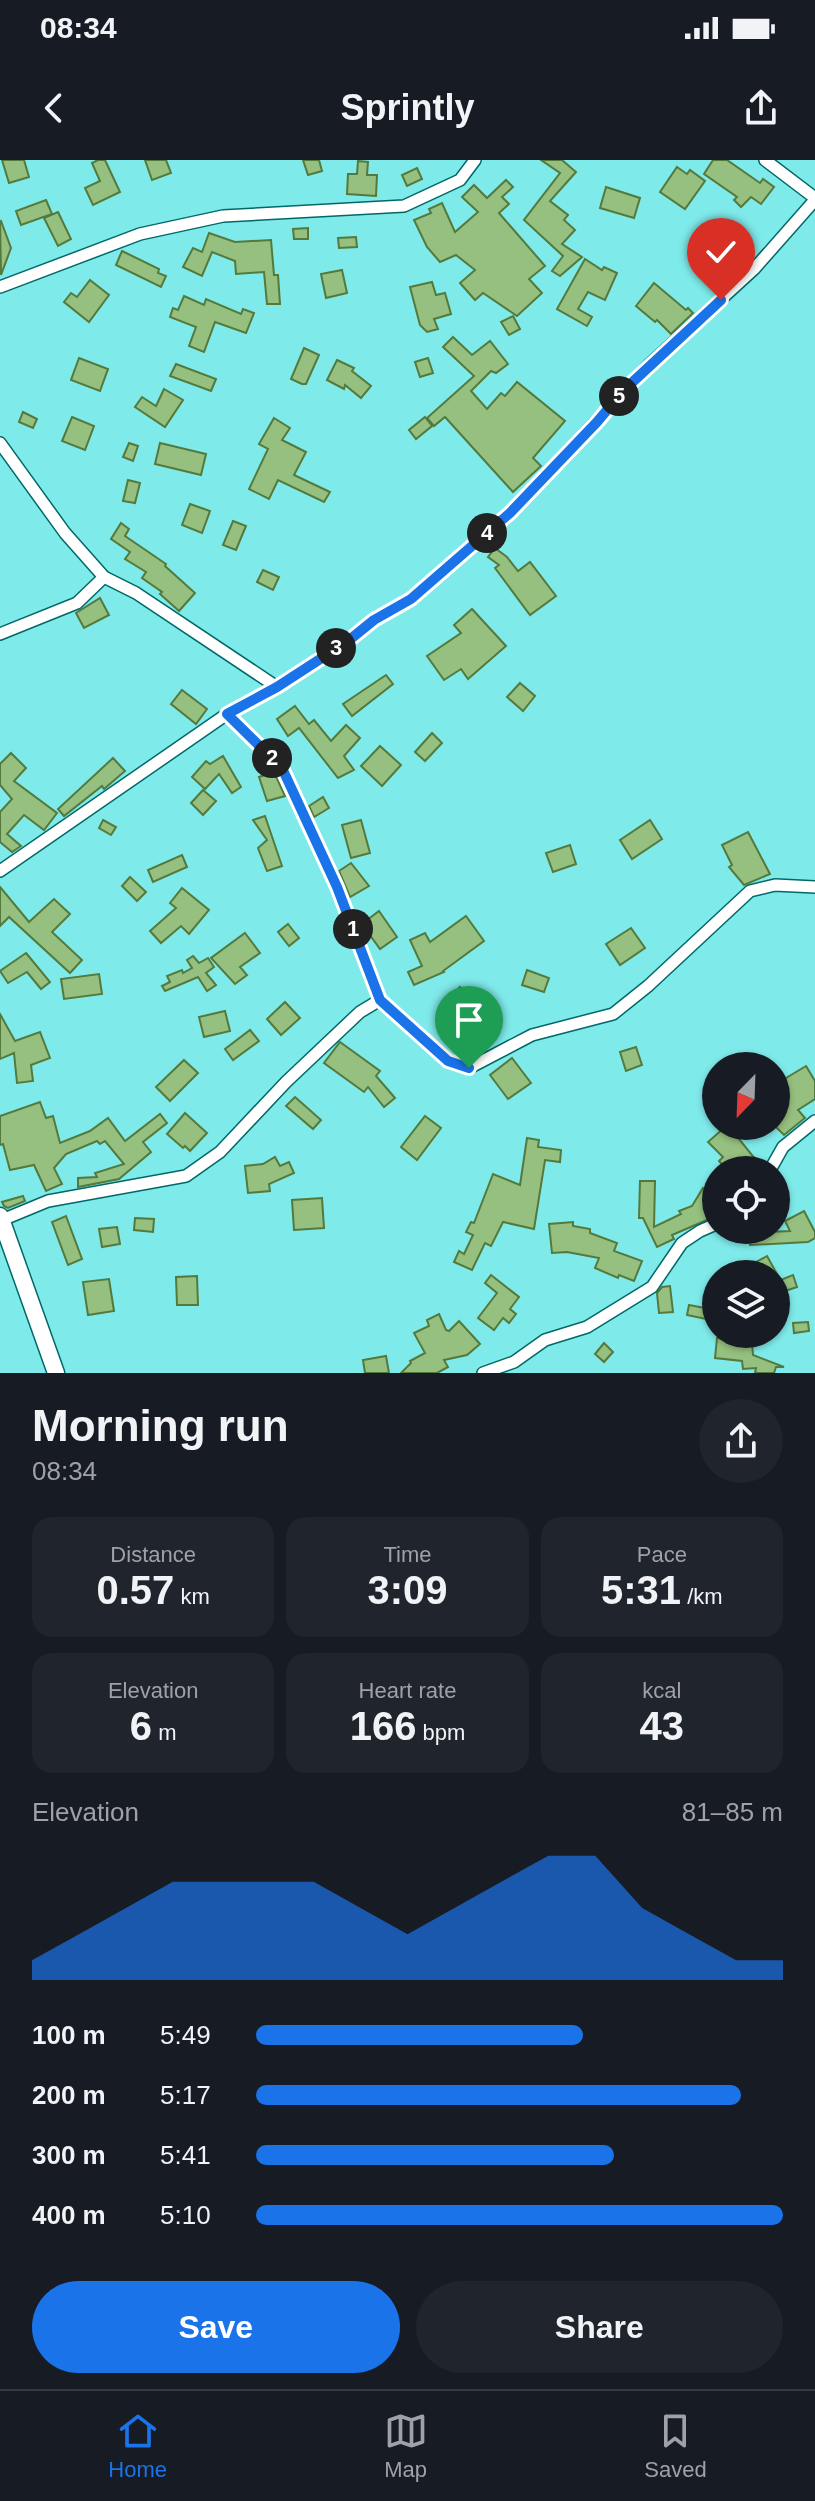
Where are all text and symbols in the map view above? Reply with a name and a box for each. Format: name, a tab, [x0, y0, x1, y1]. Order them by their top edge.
text: 08:34	[40, 11, 117, 44]
icon: back	[32, 86, 76, 130]
icon: share	[739, 86, 783, 130]
text: Sprintly	[340, 87, 475, 128]
pin	[687, 218, 755, 300]
icon: check	[699, 230, 743, 274]
pin: 5	[599, 376, 639, 416]
text: 5	[613, 383, 625, 408]
pin: 4	[467, 513, 507, 553]
text: 4	[481, 520, 493, 545]
pin: 3	[316, 628, 356, 668]
text: 3	[330, 635, 342, 660]
pin: 2	[252, 738, 292, 778]
text: 2	[266, 745, 278, 770]
pin: 1	[333, 909, 373, 949]
text: 1	[347, 916, 359, 941]
pin	[435, 986, 503, 1068]
icon: arrive	[447, 998, 491, 1042]
north arrow	[702, 1052, 790, 1140]
map controls	[702, 1052, 790, 1348]
button: locate	[702, 1156, 790, 1244]
button: layers	[702, 1260, 790, 1348]
button: share	[699, 1399, 783, 1483]
text: Morning run	[32, 1401, 289, 1450]
text: 08:34	[32, 1456, 97, 1486]
text: Distance	[110, 1542, 196, 1567]
text: Time	[383, 1542, 432, 1567]
text: Pace	[637, 1542, 687, 1567]
text: 0.57	[97, 1568, 174, 1612]
text: 3:09	[367, 1568, 448, 1612]
text: 5:31	[601, 1568, 681, 1612]
text: km	[174, 1584, 210, 1609]
text: /km	[681, 1584, 723, 1609]
text: Elevation	[108, 1678, 198, 1703]
text: Heart rate	[359, 1678, 456, 1703]
text: kcal	[642, 1678, 681, 1703]
text: 6	[130, 1704, 152, 1748]
text: 166	[350, 1704, 416, 1748]
text: 43	[640, 1704, 684, 1748]
text: m	[152, 1720, 177, 1745]
text: bpm	[416, 1720, 465, 1745]
text: Elevation	[32, 1797, 139, 1827]
text: 81–85 m	[682, 1797, 783, 1827]
text: 100 m	[32, 2020, 106, 2050]
text: 5:49	[160, 2020, 211, 2050]
text: 200 m	[32, 2080, 106, 2110]
text: 5:17	[160, 2080, 211, 2110]
text: 300 m	[32, 2140, 106, 2170]
text: 5:41	[160, 2140, 211, 2170]
text: 400 m	[32, 2200, 106, 2230]
text: 5:10	[160, 2200, 211, 2230]
button: Save	[32, 2281, 400, 2373]
button: Share	[416, 2281, 783, 2373]
tab: Home	[108, 2409, 167, 2483]
tab: Map	[384, 2409, 428, 2483]
tab: Saved	[644, 2409, 707, 2483]

